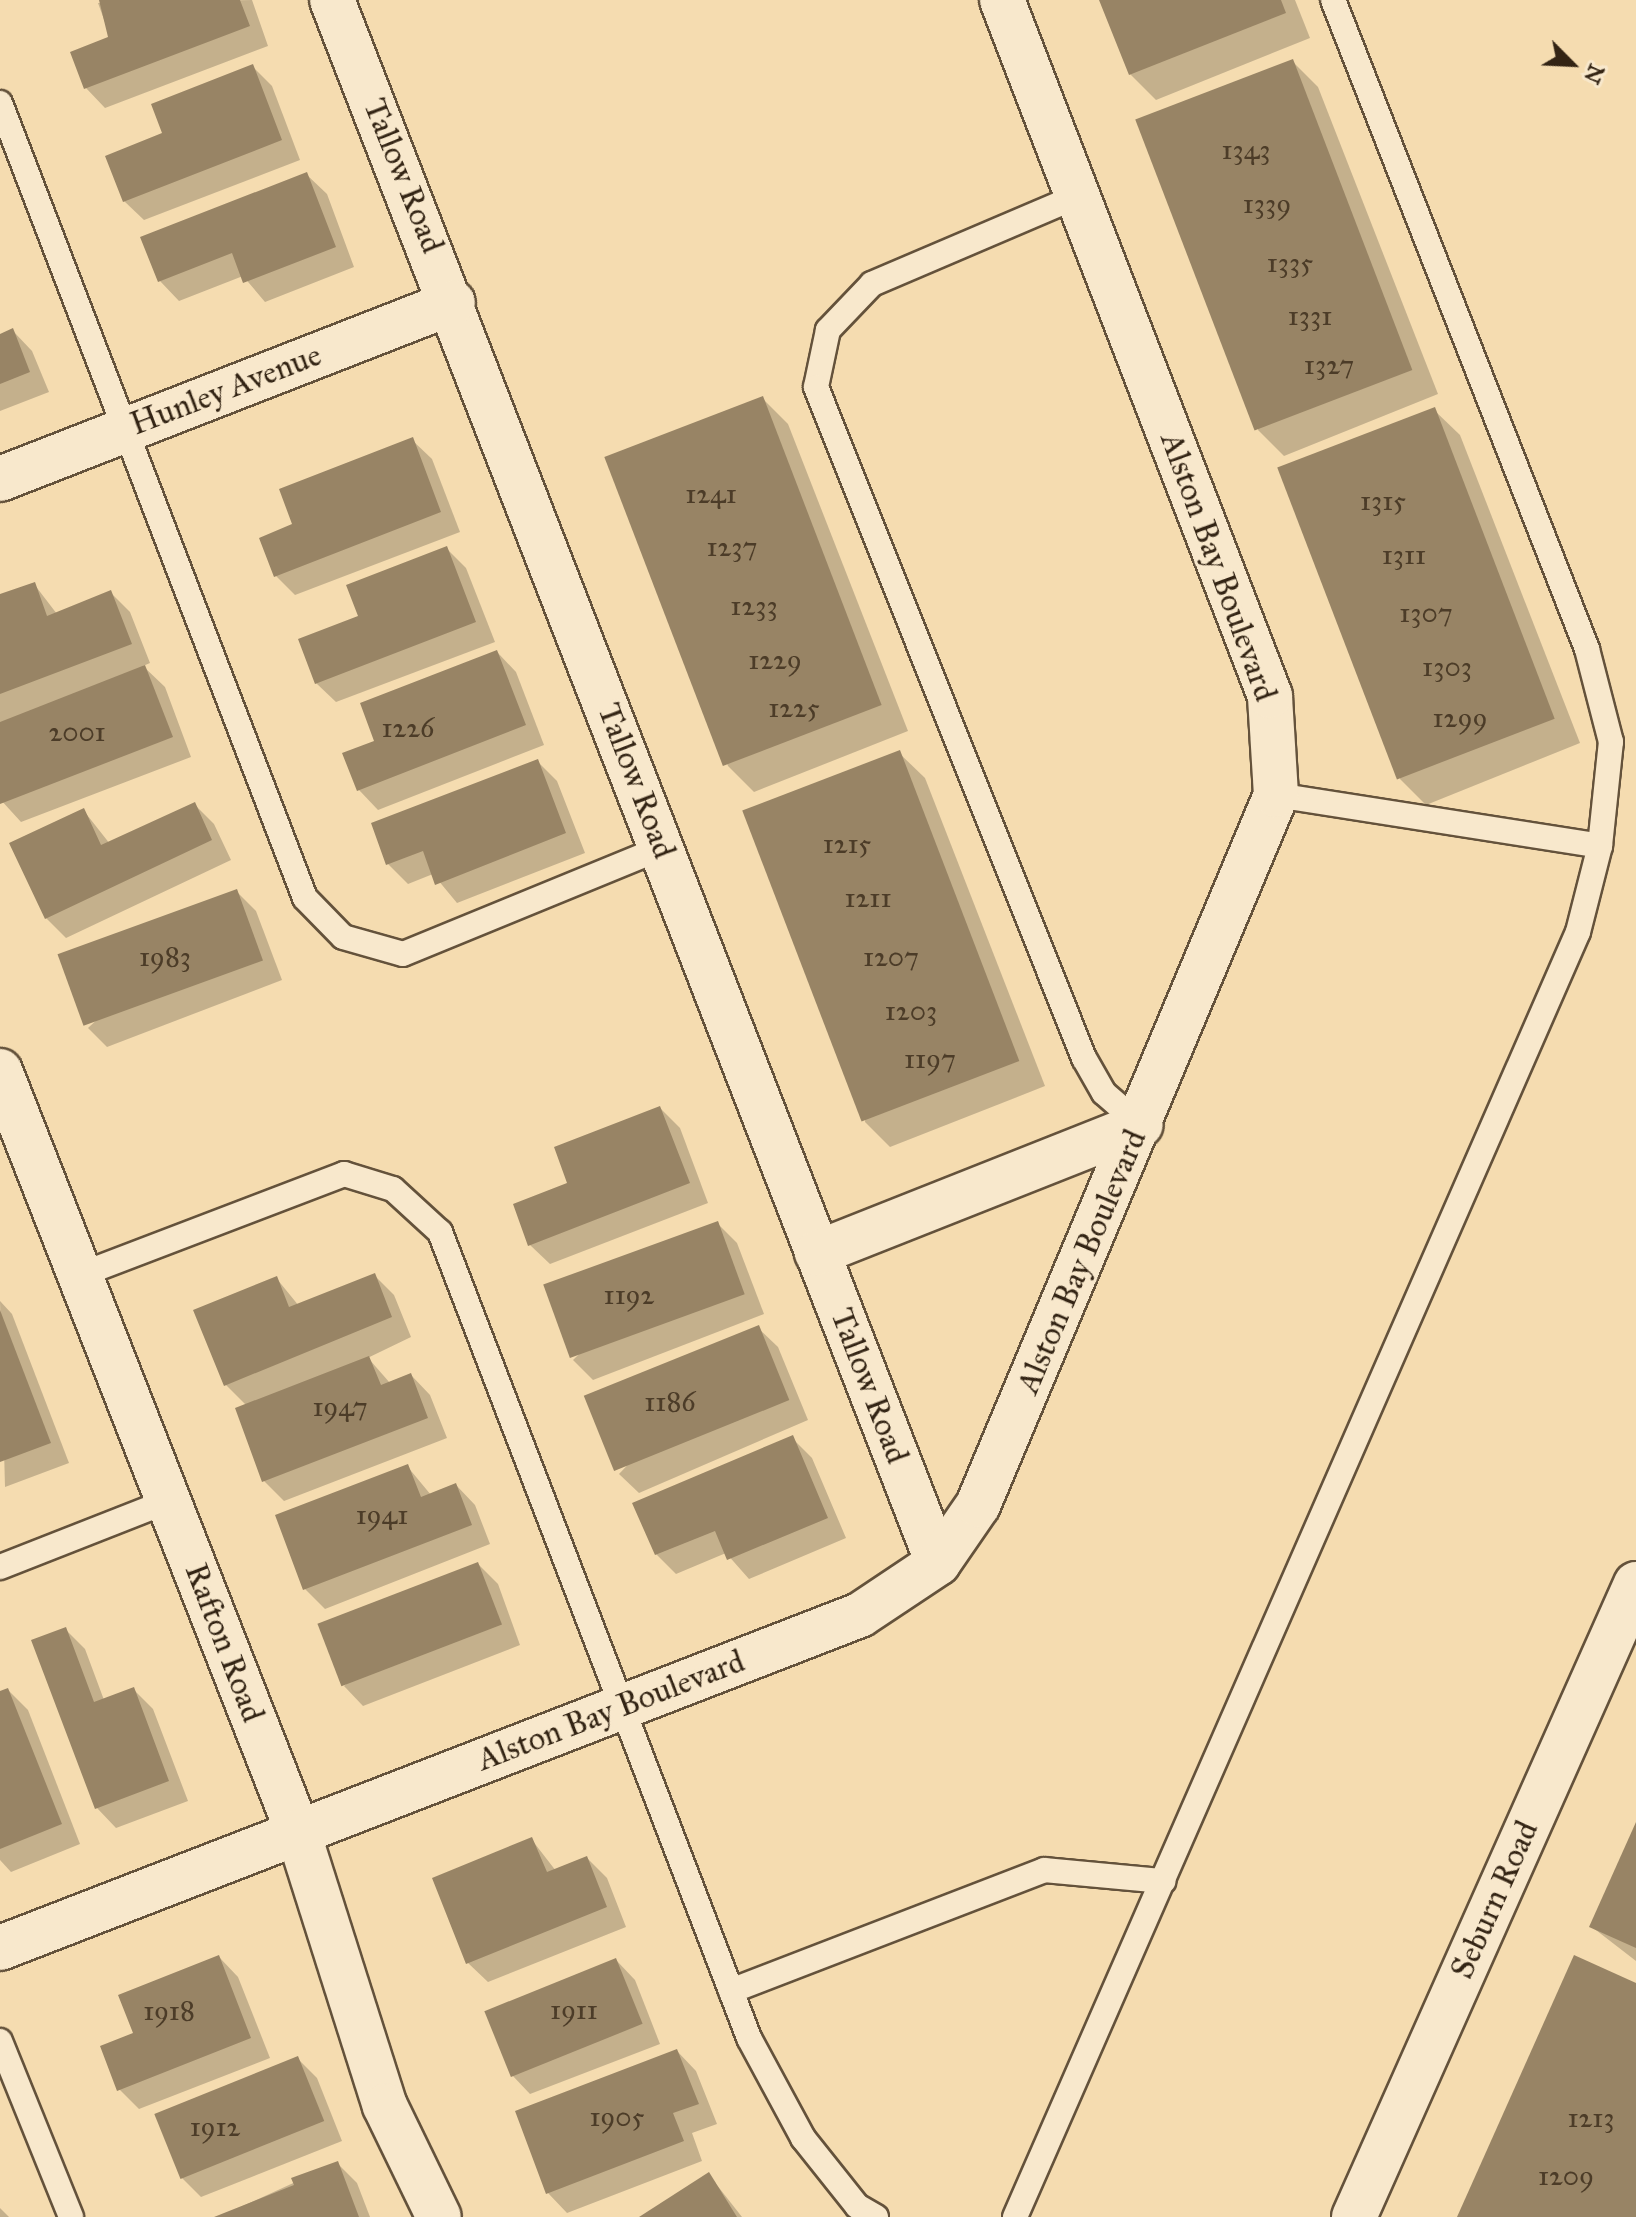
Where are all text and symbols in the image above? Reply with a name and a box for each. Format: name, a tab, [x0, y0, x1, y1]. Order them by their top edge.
north arrow	[1532, 24, 1612, 104]
text: N	[1578, 60, 1611, 88]
street label: Tallow Road	[355, 93, 451, 259]
house number: 1343	[1221, 133, 1271, 167]
house number: 1339	[1243, 187, 1291, 221]
house number: 1335	[1267, 246, 1313, 280]
house number: 1331	[1288, 299, 1332, 333]
street label: Hunley Avenue	[125, 336, 327, 444]
house number: 1327	[1304, 348, 1354, 382]
street label: Alston Bay Boulevard	[1152, 427, 1284, 707]
house number: 1241	[685, 477, 737, 511]
house number: 1315	[1360, 484, 1406, 518]
house number: 1237	[706, 530, 758, 564]
house number: 1311	[1382, 538, 1426, 572]
house number: 1233	[730, 589, 778, 623]
house number: 1307	[1399, 596, 1453, 630]
house number: 1229	[748, 643, 802, 677]
house number: 1303	[1422, 650, 1472, 684]
house number: 1225	[768, 691, 820, 725]
street label: Tallow Road	[589, 698, 683, 864]
house number: 1299	[1433, 701, 1487, 735]
house number: 1226	[382, 711, 434, 745]
house number: 2001	[48, 715, 106, 749]
house number: 1215	[823, 827, 871, 861]
house number: 1211	[845, 881, 891, 915]
house number: 1983	[139, 940, 191, 974]
house number: 1207	[863, 940, 919, 974]
house number: 1203	[885, 994, 937, 1028]
house number: 1197	[904, 1042, 956, 1076]
street label: Alston Bay Boulevard	[1009, 1124, 1155, 1400]
house number: 1192	[604, 1278, 654, 1312]
street label: Tallow Road	[822, 1303, 916, 1469]
house number: 1186	[644, 1385, 696, 1419]
house number: 1947	[312, 1390, 368, 1424]
house number: 1941	[356, 1498, 408, 1532]
street label: Rafton Road	[176, 1558, 272, 1728]
street label: Alston Bay Boulevard	[472, 1642, 750, 1780]
street label: Seburn Road	[1443, 1815, 1547, 1985]
house number: 1911	[550, 1993, 598, 2027]
house number: 1918	[143, 1994, 195, 2028]
house number: 1905	[589, 2100, 645, 2134]
house number: 1213	[1567, 2101, 1615, 2135]
house number: 1912	[190, 2110, 240, 2144]
house number: 1209	[1538, 2159, 1594, 2193]

